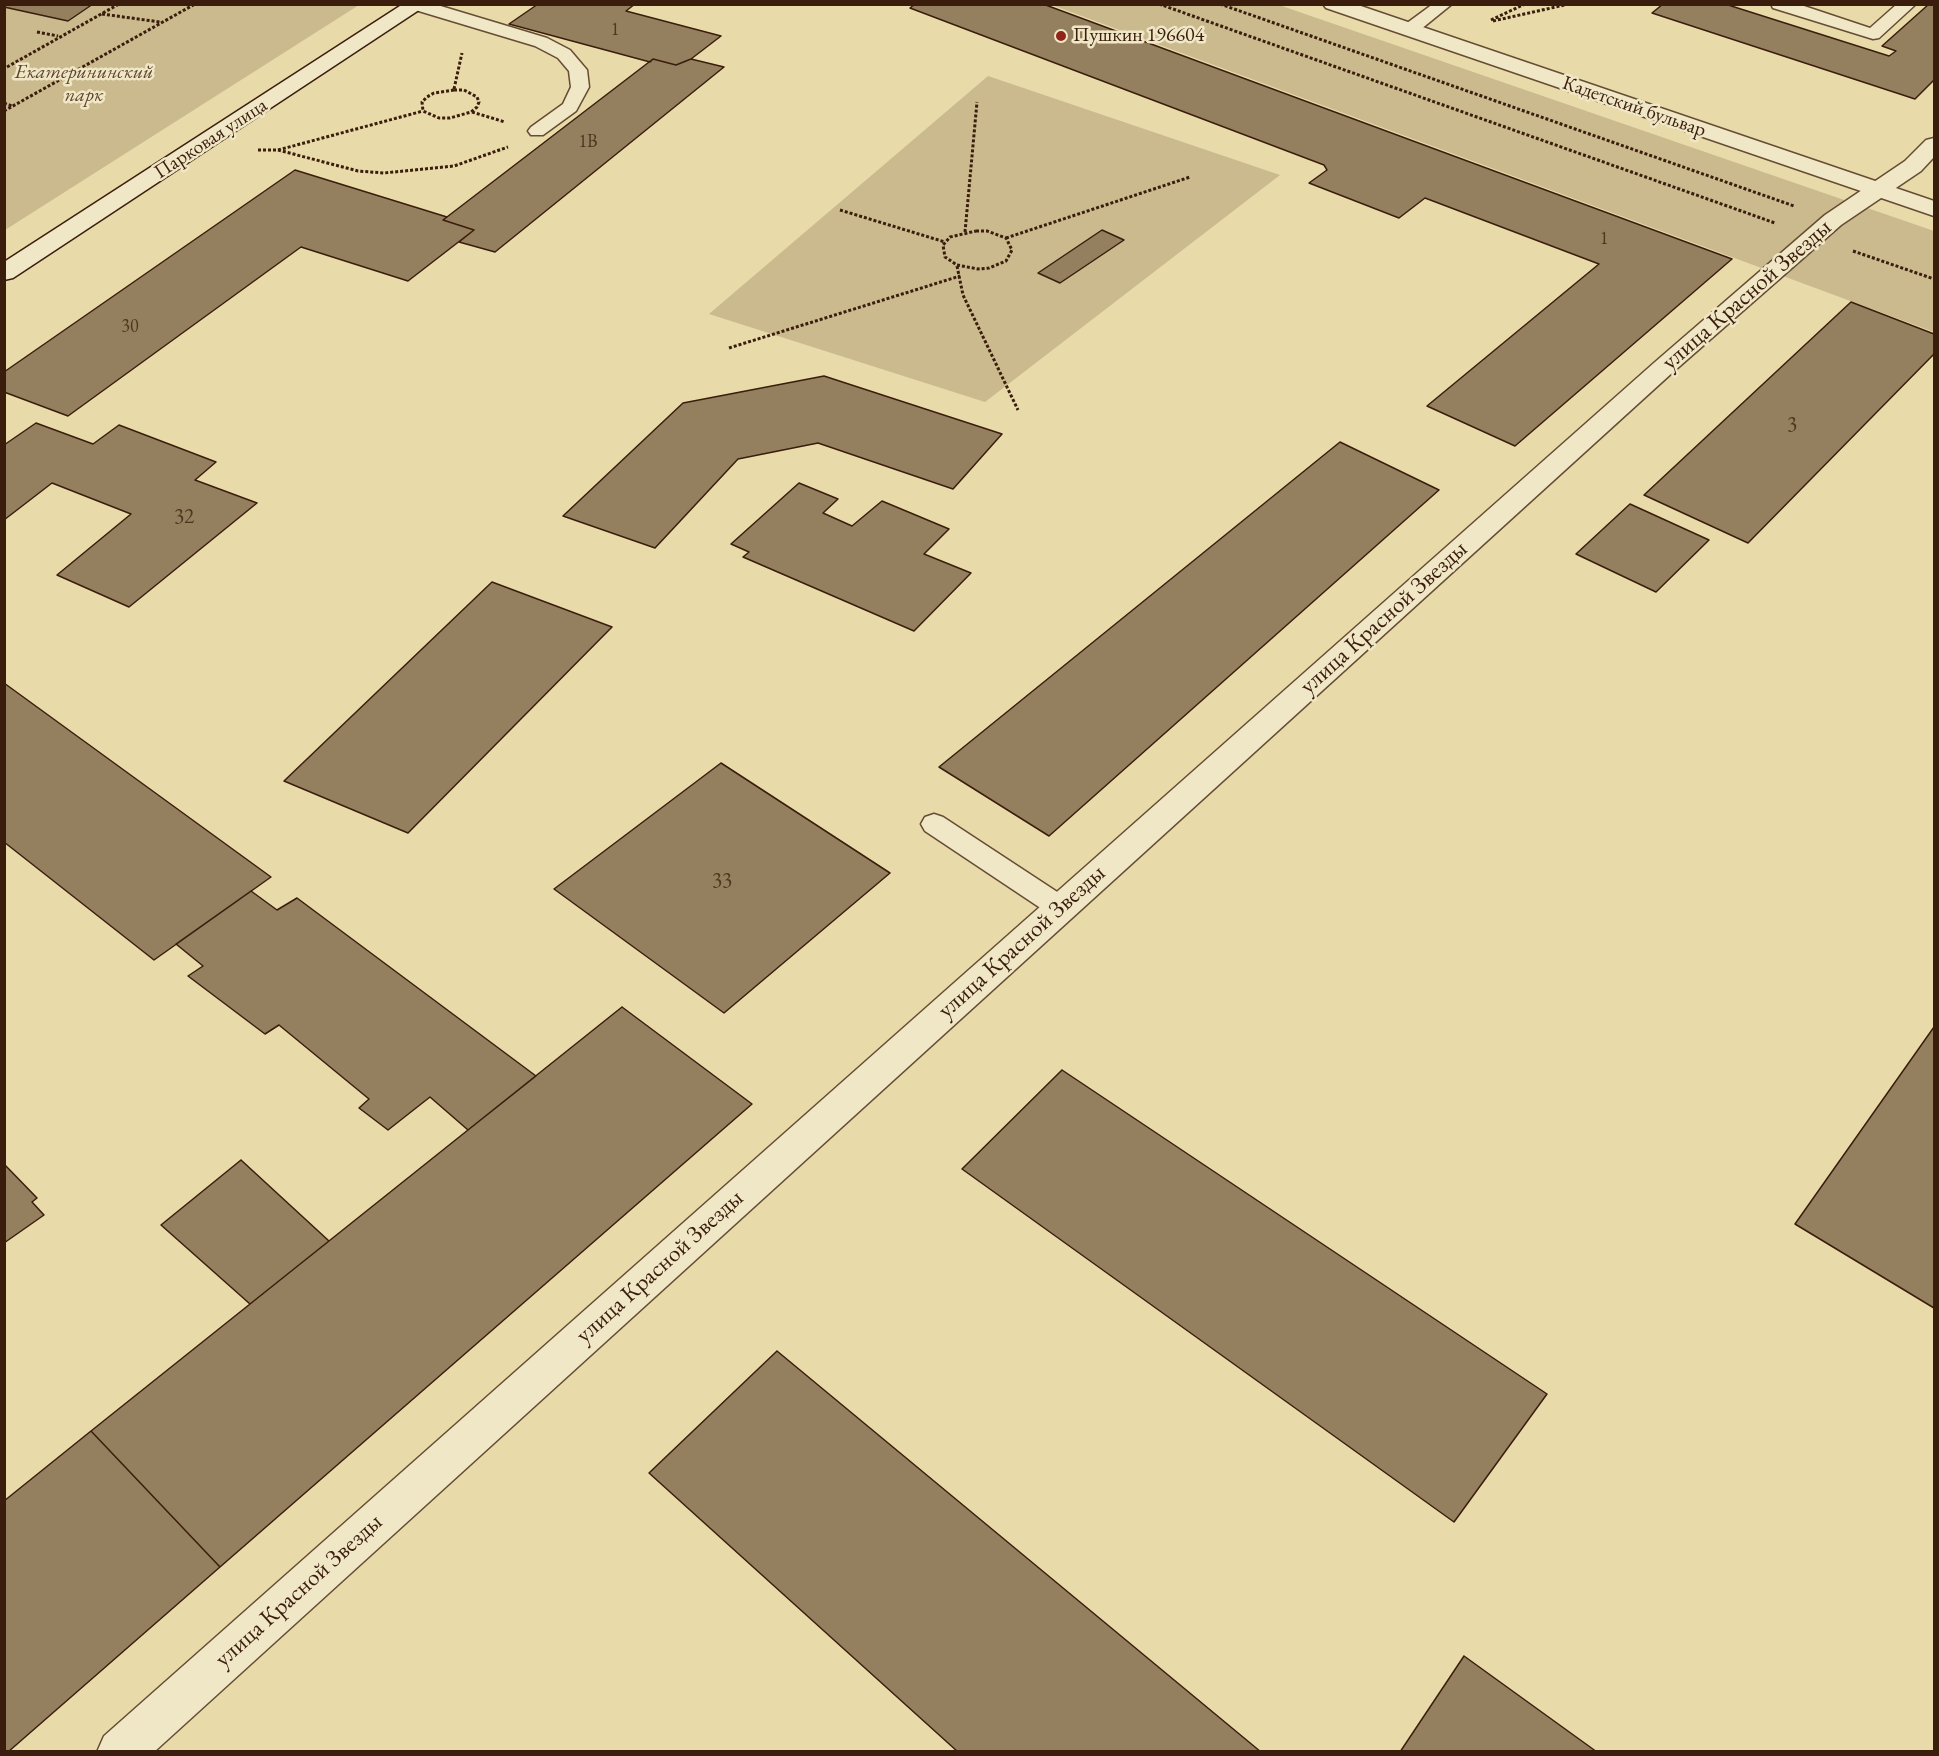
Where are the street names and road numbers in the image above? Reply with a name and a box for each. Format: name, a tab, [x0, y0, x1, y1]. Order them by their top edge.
street label: Кадетский бульвар	[1559, 71, 1709, 143]
street label: Парковая улица	[150, 94, 272, 184]
street label: улица Красной Звезды	[1656, 213, 1838, 377]
street label: улица Красной Звезды	[1294, 535, 1474, 701]
street label: улица Красной Звезды	[932, 859, 1112, 1025]
street label: улица Красной Звезды	[570, 1184, 750, 1350]
street label: улица Красной Звезды	[209, 1508, 389, 1674]

